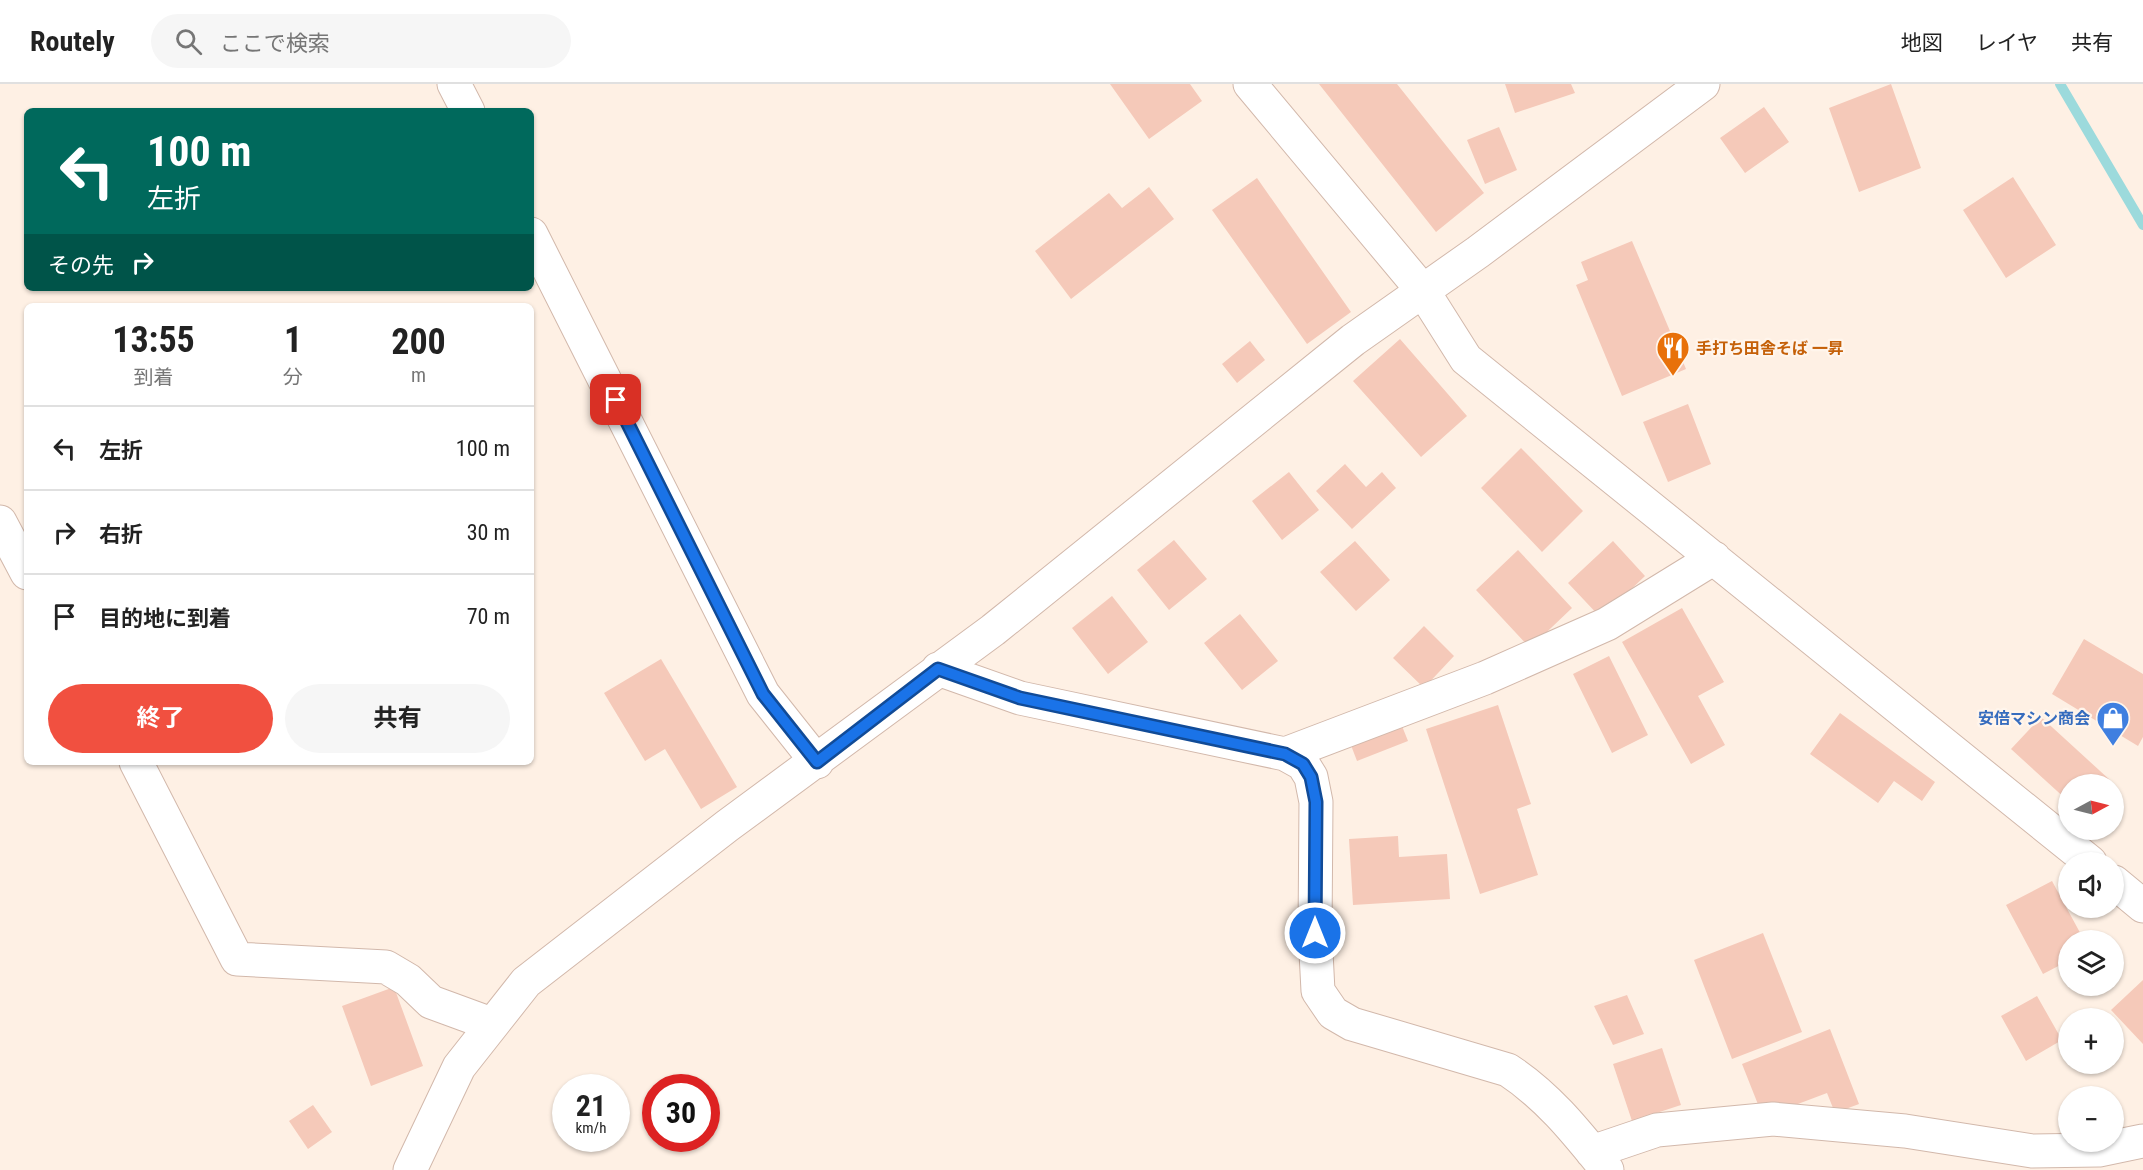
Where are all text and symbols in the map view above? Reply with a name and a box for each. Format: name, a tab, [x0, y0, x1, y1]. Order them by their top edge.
search box	[151, 14, 571, 68]
text: Routely	[30, 25, 115, 58]
icon: search	[172, 25, 205, 58]
text: ここで検索	[220, 31, 330, 56]
text: 地図	[1901, 31, 1943, 55]
text: レイヤ	[1976, 31, 2038, 55]
text: 共有	[2071, 31, 2113, 55]
text: 100 m	[147, 127, 252, 176]
icon: left	[48, 132, 126, 210]
text: 左折	[147, 183, 201, 215]
icon: right	[126, 246, 159, 279]
text: その先	[48, 253, 114, 278]
text: 13:55	[112, 319, 195, 361]
text: 1	[284, 319, 302, 361]
text: 200	[391, 321, 446, 363]
restaurant icon: 手打ち田舎そば 一昇	[1655, 330, 1691, 377]
place label: 手打ち田舎そば 一昇	[1696, 339, 1844, 358]
text: m	[411, 363, 426, 387]
text: 到着	[134, 365, 174, 389]
text: 分	[283, 365, 303, 389]
pin	[590, 374, 641, 425]
icon: arrive	[599, 383, 632, 416]
icon: left	[48, 432, 81, 465]
text: 100 m	[456, 436, 510, 461]
text: 左折	[99, 438, 143, 463]
icon: right	[48, 516, 81, 549]
text: 30 m	[467, 520, 510, 545]
text: 右折	[99, 522, 143, 547]
icon: arrive	[48, 600, 81, 633]
text: 70 m	[467, 604, 510, 629]
text: 目的地に到着	[99, 606, 231, 631]
button: 終了	[48, 684, 273, 753]
button: 共有	[285, 684, 510, 753]
shop icon: 安倍マシン商会	[2095, 700, 2131, 747]
place label: 安倍マシン商会	[1978, 709, 2090, 728]
north arrow	[2058, 774, 2124, 840]
map controls	[2058, 774, 2124, 1152]
button: sound	[2058, 852, 2124, 918]
position arrow	[1283, 901, 1347, 965]
button: layers	[2058, 930, 2124, 996]
button: +	[2058, 1008, 2124, 1074]
speed limit sign: 30	[642, 1074, 720, 1152]
button: −	[2058, 1086, 2124, 1152]
text: 21	[576, 1088, 606, 1123]
text: km/h	[576, 1119, 606, 1137]

